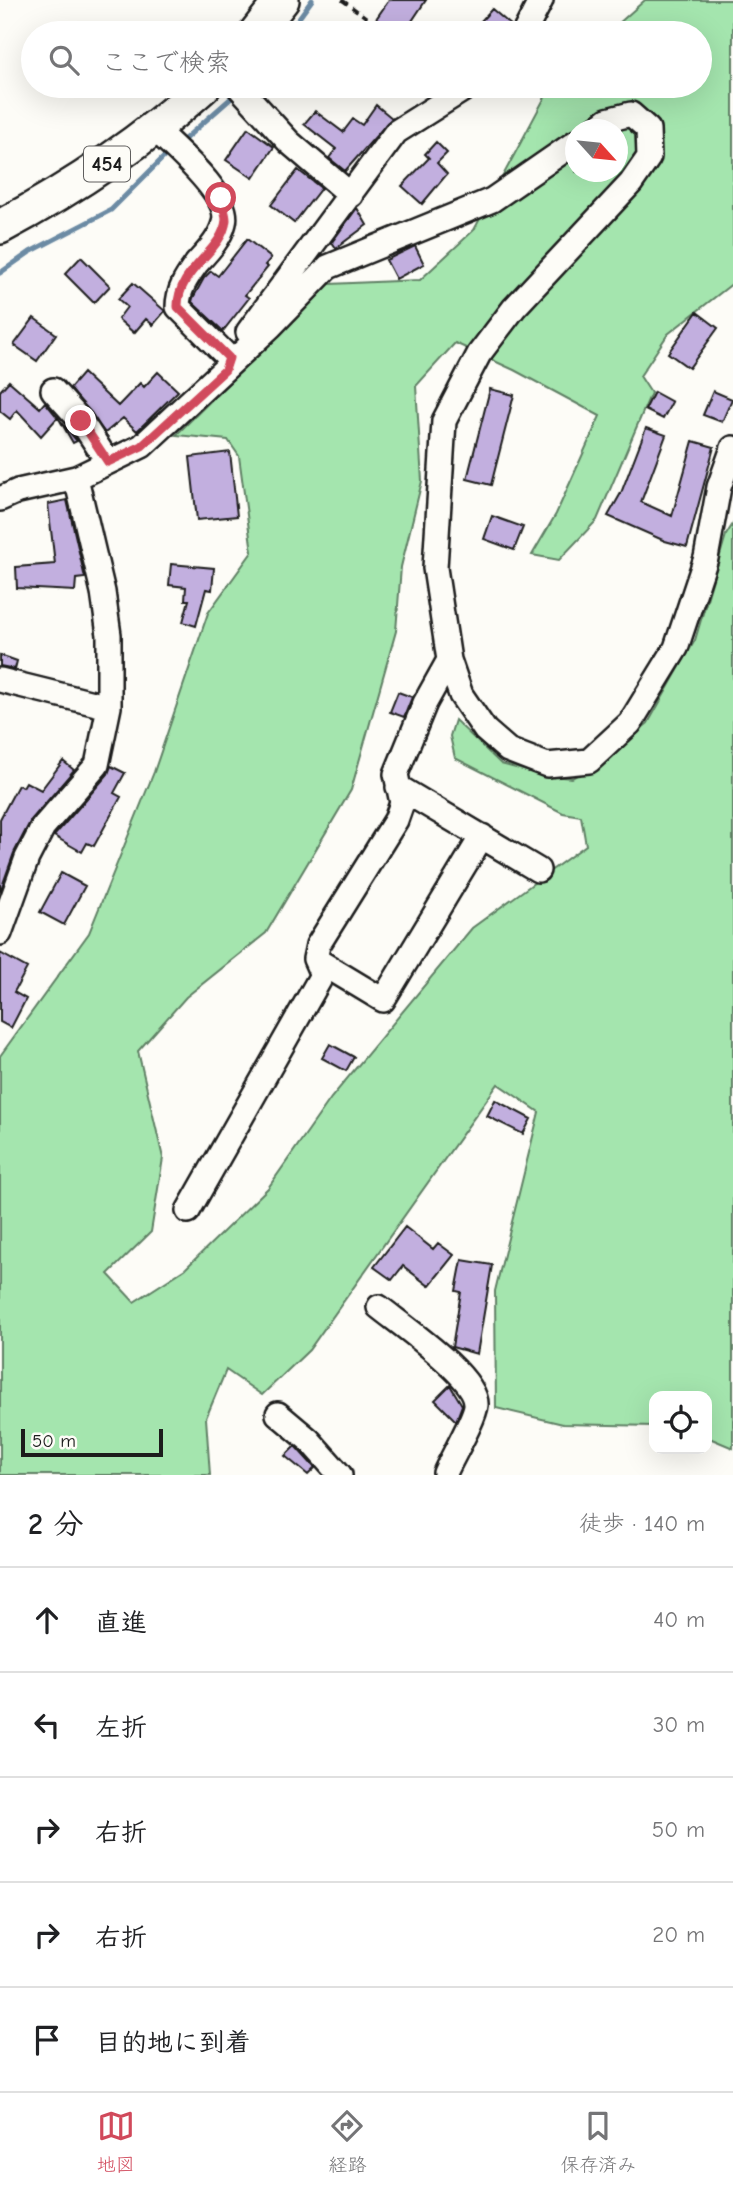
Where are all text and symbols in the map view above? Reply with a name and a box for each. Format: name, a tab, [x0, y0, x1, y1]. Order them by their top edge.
search box	[21, 21, 712, 98]
icon: search	[45, 41, 83, 79]
text: ここで検索	[101, 48, 231, 78]
north arrow	[565, 119, 628, 182]
road number: 454	[84, 146, 130, 182]
route start	[205, 182, 236, 213]
route end	[65, 405, 96, 436]
map controls	[649, 1391, 712, 1454]
button: locate	[649, 1391, 712, 1454]
scale bar	[21, 1426, 163, 1458]
text: 50 m	[32, 1430, 76, 1452]
text: 2 分	[28, 1507, 84, 1542]
text: 徒歩 · 140 m	[579, 1510, 705, 1537]
icon: ahead	[28, 1601, 66, 1639]
text: 40 m	[653, 1606, 705, 1633]
text: 直進	[95, 1608, 147, 1638]
icon: left	[28, 1706, 66, 1744]
text: 30 m	[653, 1711, 705, 1738]
text: 左折	[95, 1713, 147, 1743]
icon: right	[28, 1811, 66, 1849]
text: 50 m	[652, 1816, 705, 1843]
text: 右折	[95, 1818, 147, 1848]
icon: right	[28, 1916, 66, 1954]
text: 20 m	[652, 1921, 705, 1948]
text: 右折	[95, 1923, 147, 1953]
icon: arrive	[28, 2021, 66, 2059]
text: 目的地に到着	[95, 2028, 251, 2058]
tab: 地図	[97, 2107, 135, 2176]
tab: 経路	[328, 2107, 366, 2176]
tab: 保存済み	[560, 2107, 636, 2176]

